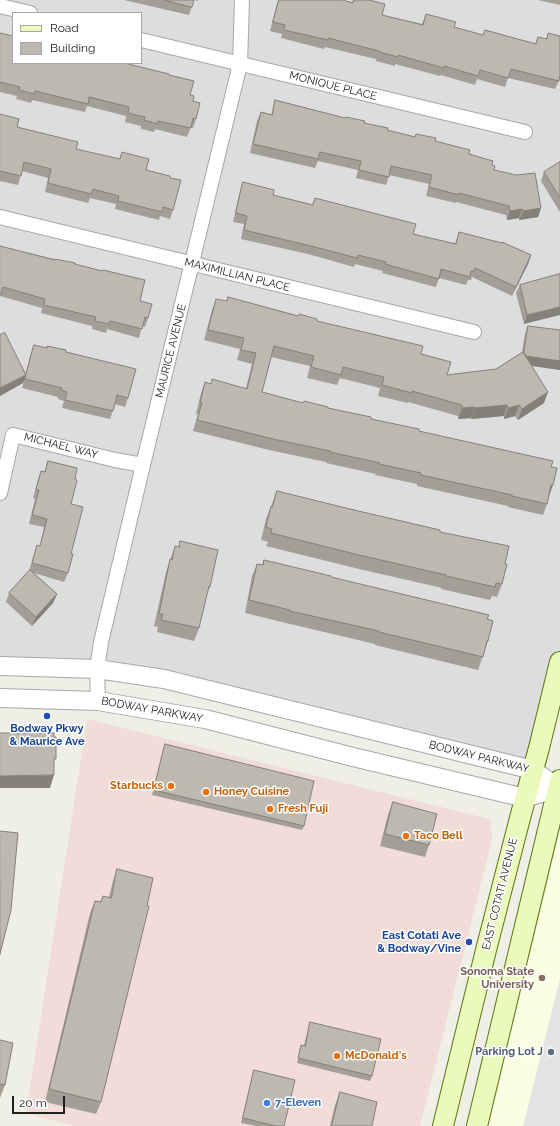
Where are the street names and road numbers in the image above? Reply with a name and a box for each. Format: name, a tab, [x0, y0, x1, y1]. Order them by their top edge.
street label: MONIQUE PLACE	[288, 69, 378, 103]
street label: MAXIMILLIAN PLACE	[183, 256, 291, 294]
street label: MAURICE AVENUE	[153, 303, 189, 399]
street label: MICHAEL WAY	[23, 430, 99, 462]
street label: BODWAY PARKWAY	[100, 695, 204, 725]
street label: BODWAY PARKWAY	[427, 738, 531, 776]
street label: EAST COTATI AVENUE	[480, 837, 520, 951]

